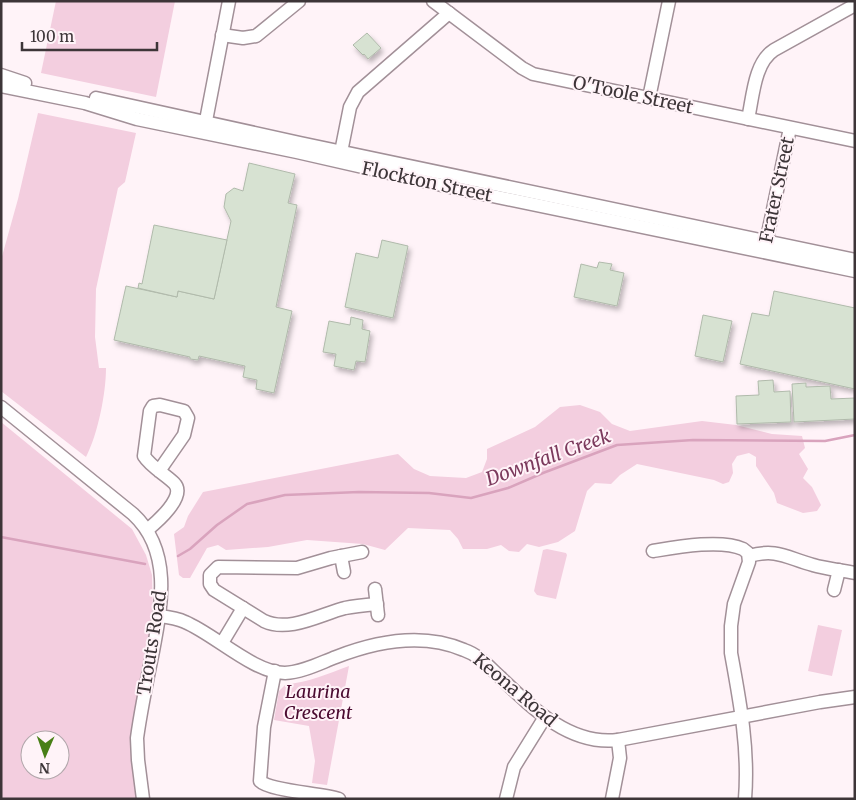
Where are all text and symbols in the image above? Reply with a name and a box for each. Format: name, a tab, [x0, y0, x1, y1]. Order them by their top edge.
scale bar	[22, 20, 158, 52]
text: 100 m	[30, 27, 74, 46]
street label: O'Toole Street	[571, 71, 695, 118]
street label: Frater Street	[754, 135, 799, 245]
street label: Flockton Street	[360, 156, 494, 207]
water label: Downfall Creek	[481, 423, 614, 491]
street label: Trouts Road	[132, 589, 171, 697]
street label: Keona Road	[469, 648, 562, 731]
park label: Laurina Crescent	[284, 680, 353, 724]
north arrow	[20, 730, 70, 780]
text: N	[39, 759, 50, 777]

